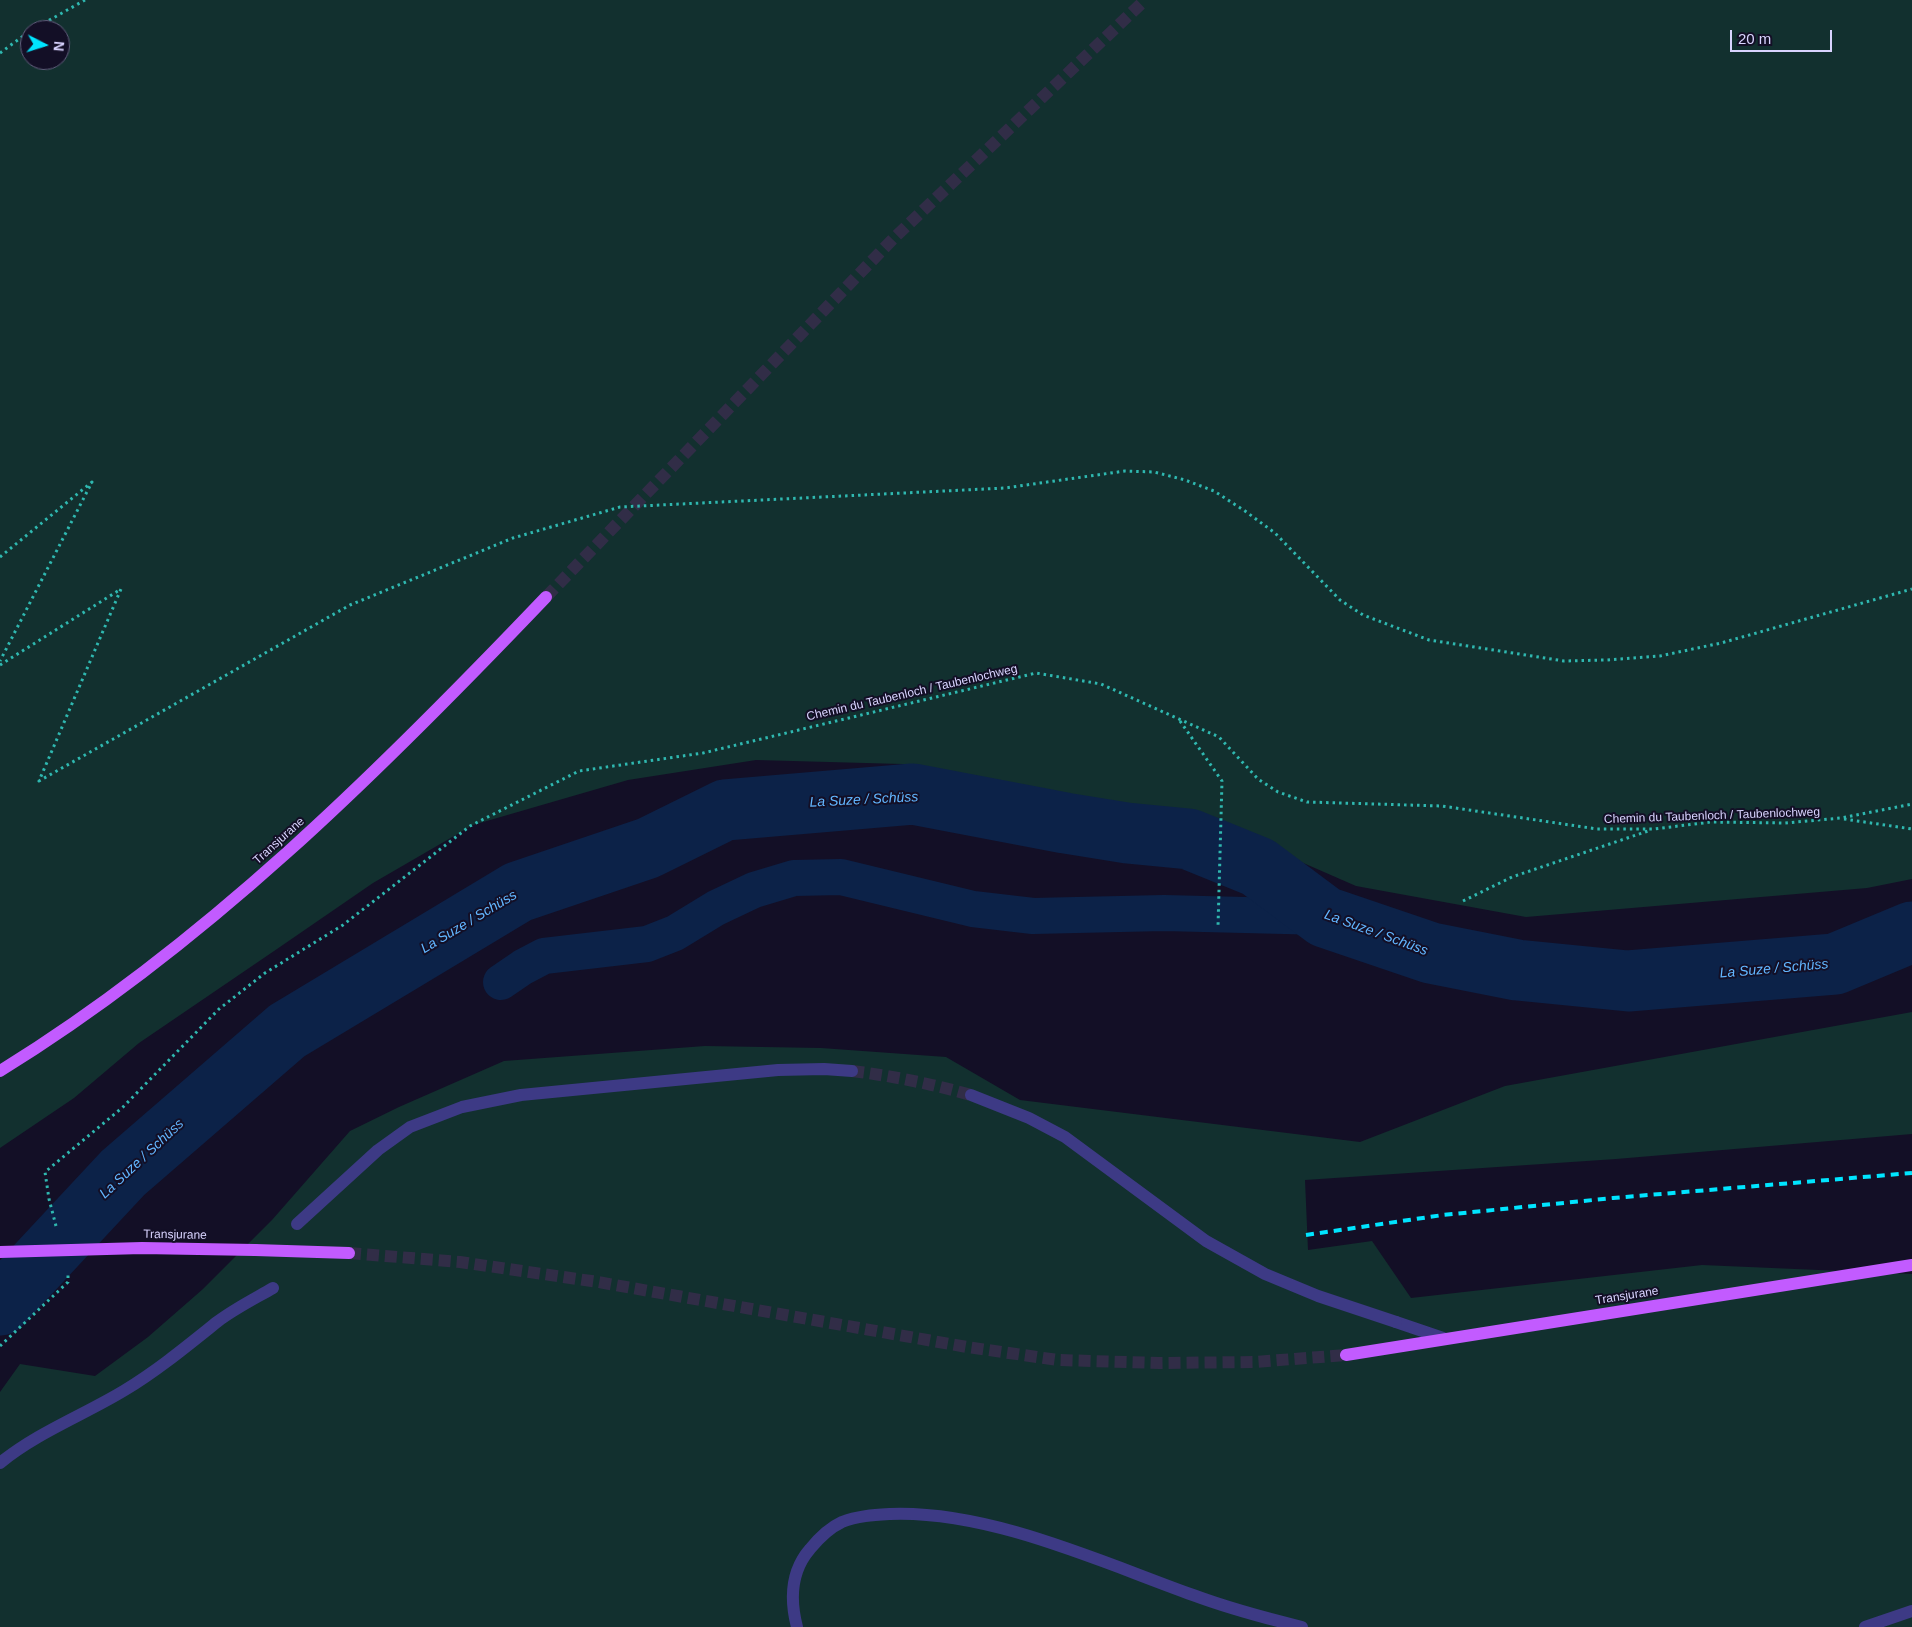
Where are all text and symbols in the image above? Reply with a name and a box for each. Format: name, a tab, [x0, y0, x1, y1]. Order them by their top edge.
north arrow	[20, 20, 70, 70]
scale bar	[1732, 20, 1834, 52]
text: 20 m	[1738, 30, 1771, 47]
text: N	[51, 40, 67, 52]
street label: Chemin du Taubenloch / Taubenlochweg	[805, 662, 1019, 724]
water label: La Suze / Schüss	[809, 789, 919, 811]
street label: Chemin du Taubenloch / Taubenlochweg	[1604, 805, 1820, 827]
street label: Transjurane	[251, 814, 307, 868]
water label: La Suze / Schüss	[418, 887, 520, 957]
water label: La Suze / Schüss	[1322, 906, 1430, 960]
water label: La Suze / Schüss	[1719, 956, 1829, 982]
water label: La Suze / Schüss	[96, 1116, 188, 1202]
street label: Transjurane	[143, 1227, 207, 1243]
street label: Transjurane	[1594, 1284, 1660, 1308]

